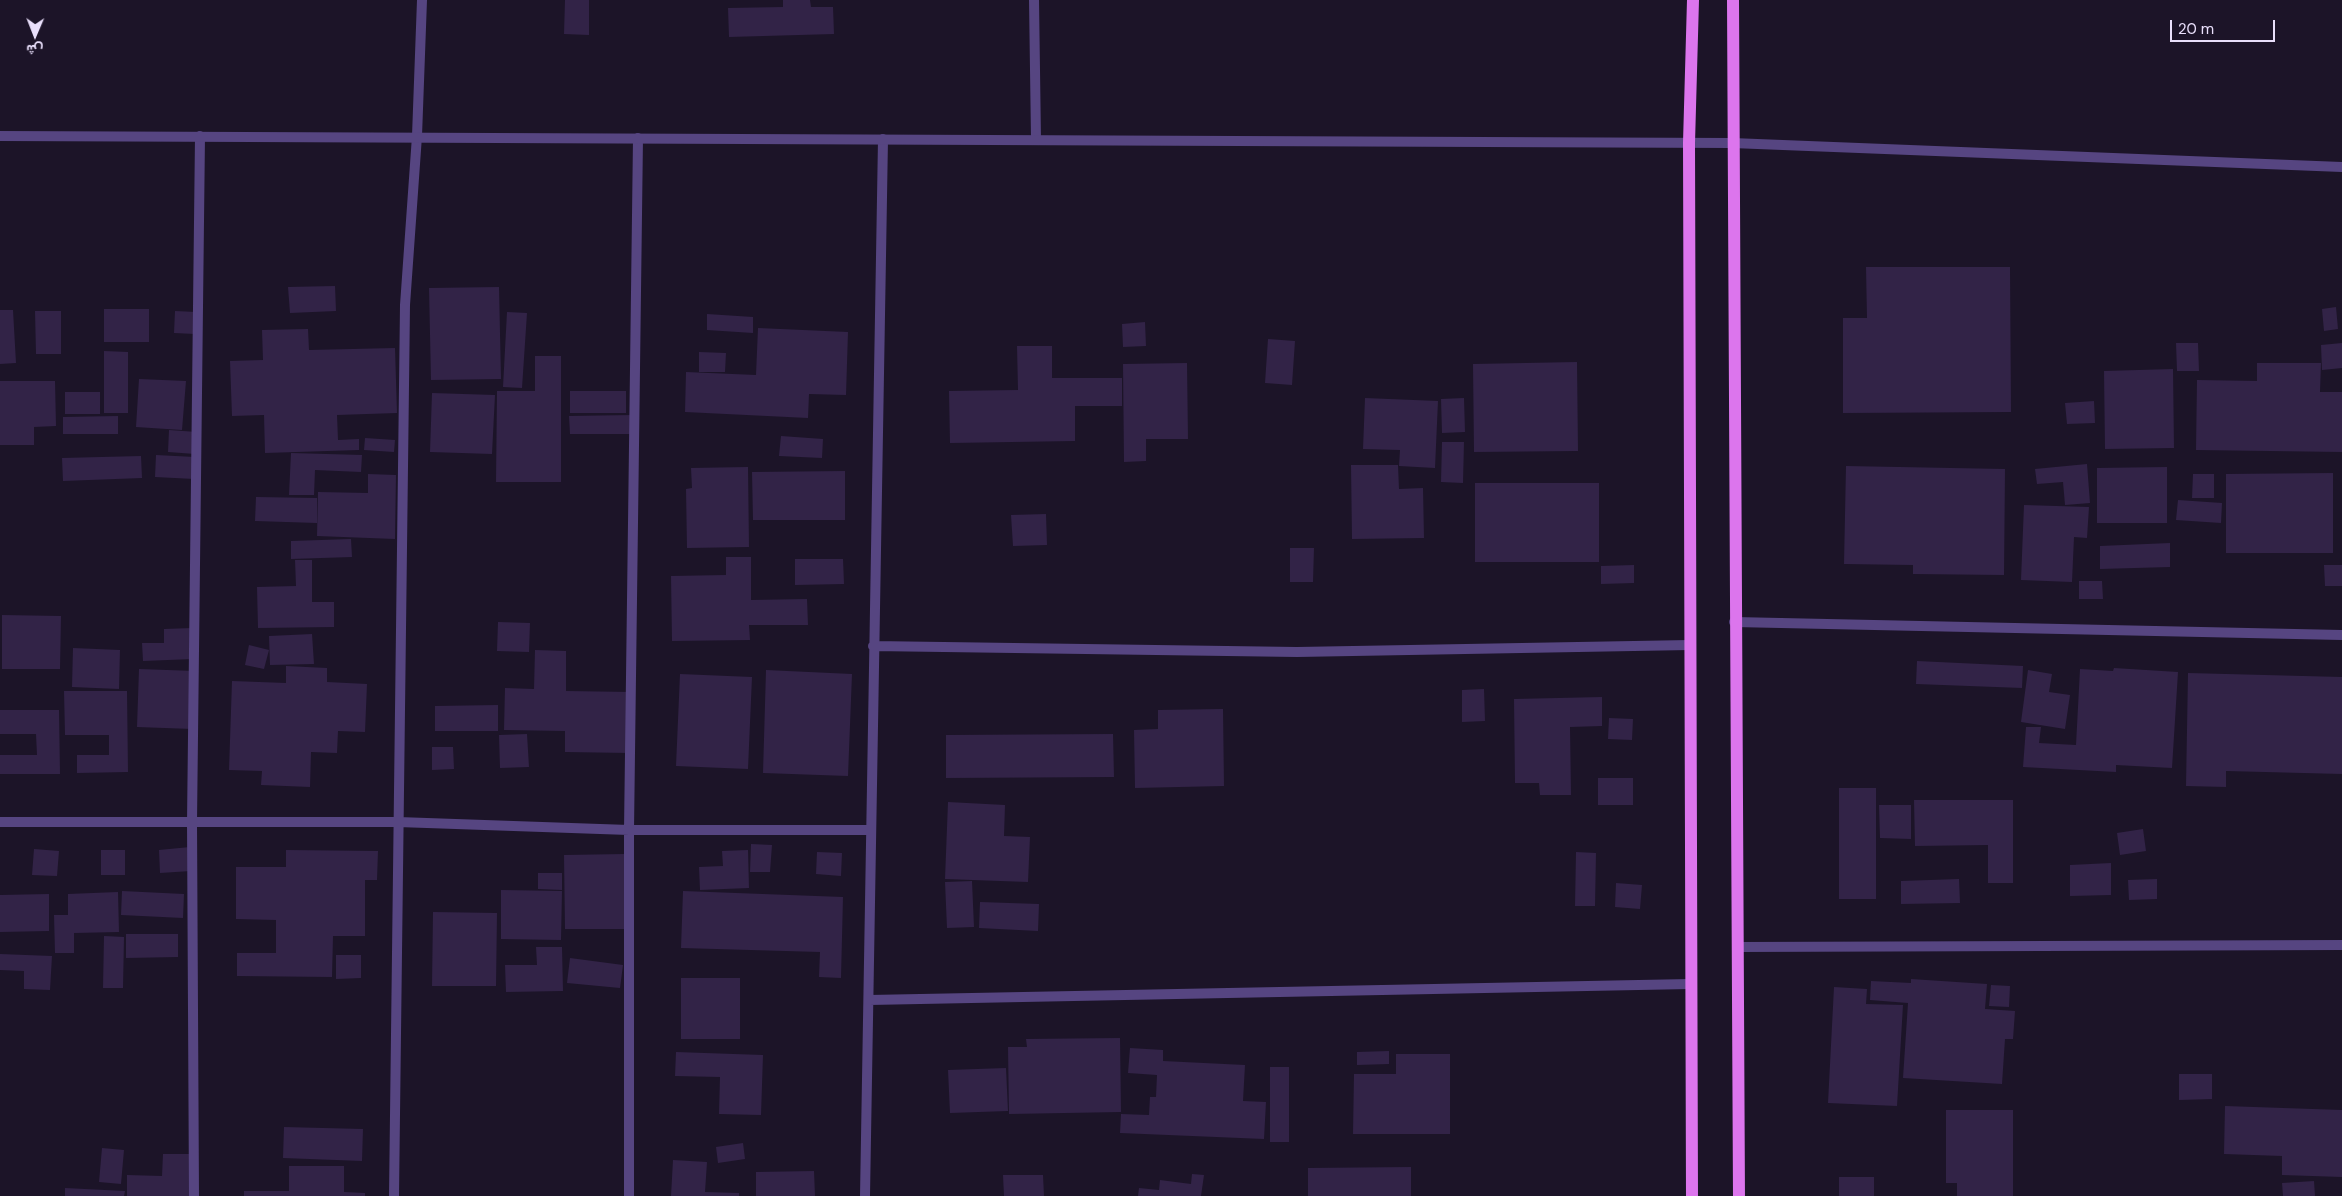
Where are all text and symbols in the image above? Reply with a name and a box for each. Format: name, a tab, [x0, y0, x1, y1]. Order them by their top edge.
north arrow	[10, 10, 60, 60]
scale bar	[2172, 10, 2277, 42]
text: 20 m	[2178, 19, 2214, 39]
text: ش	[26, 41, 43, 59]

